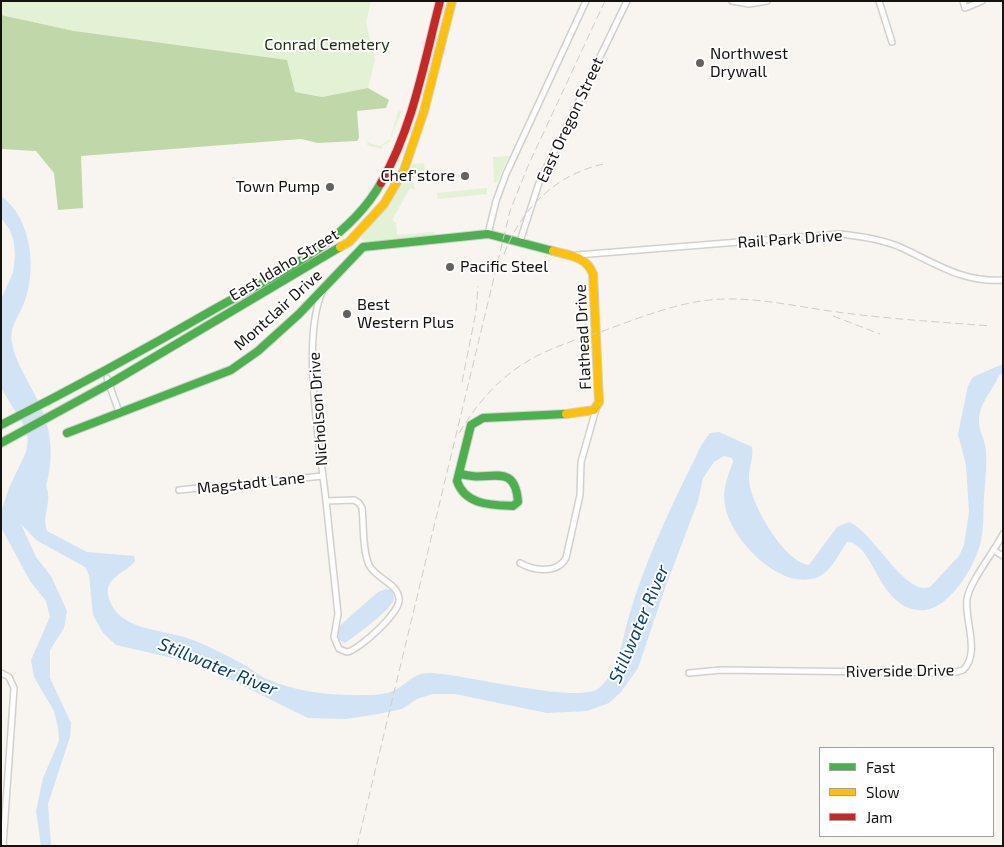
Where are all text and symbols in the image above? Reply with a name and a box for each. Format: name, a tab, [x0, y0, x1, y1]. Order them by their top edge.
park label: Conrad Cemetery	[264, 35, 390, 55]
place label: Northwest Drywall	[710, 44, 788, 82]
street label: East Oregon Street	[532, 54, 608, 186]
marker: Northwest Drywall	[694, 57, 706, 69]
place label: Chef'store	[380, 166, 455, 186]
marker: Chef'store	[459, 170, 471, 182]
place label: Town Pump	[236, 177, 320, 197]
marker: Town Pump	[324, 181, 336, 193]
street label: East Idaho Street	[226, 225, 342, 305]
street label: Rail Park Drive	[737, 226, 843, 252]
place label: Pacific Steel	[460, 257, 548, 277]
marker: Pacific Steel	[444, 261, 456, 273]
street label: Montclair Drive	[230, 265, 326, 355]
street label: Flathead Drive	[571, 284, 595, 390]
place label: Best Western Plus	[357, 295, 454, 333]
marker: Best Western Plus	[341, 308, 353, 320]
street label: Nicholson Drive	[304, 351, 332, 467]
street label: Magstadt Lane	[196, 468, 306, 498]
water label: Stillwater River	[604, 562, 674, 686]
water label: Stillwater River	[155, 633, 281, 701]
street label: Riverside Drive	[846, 660, 954, 682]
legend	[819, 747, 994, 837]
text: Fast	[866, 758, 895, 776]
text: Slow	[866, 783, 900, 801]
text: Jam	[866, 808, 892, 826]

